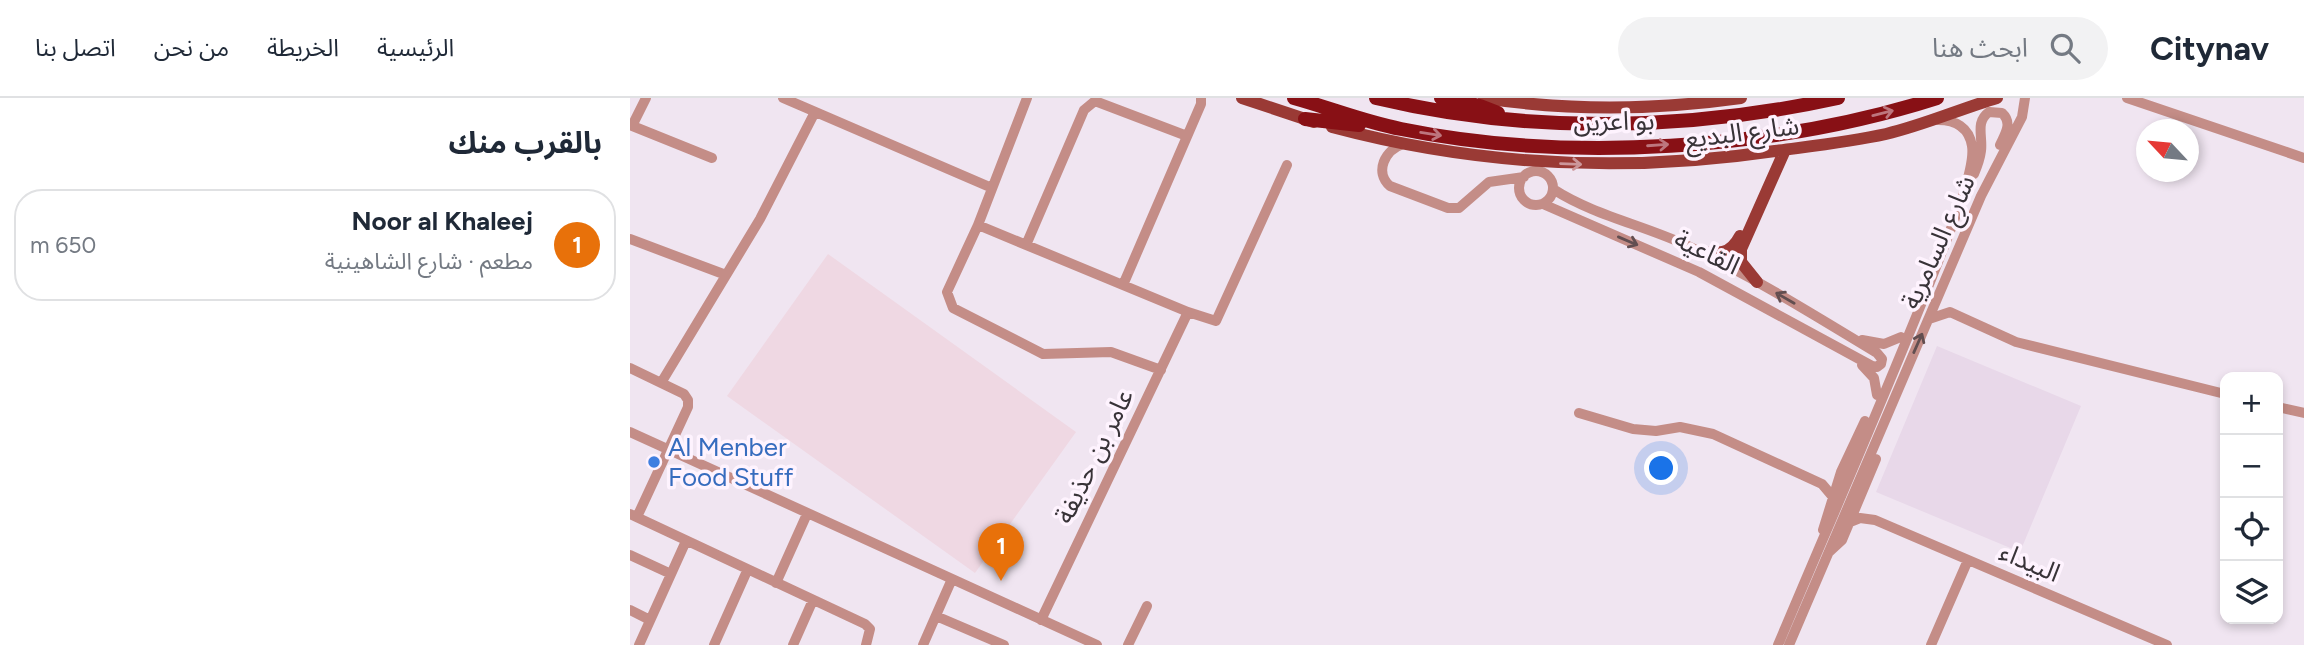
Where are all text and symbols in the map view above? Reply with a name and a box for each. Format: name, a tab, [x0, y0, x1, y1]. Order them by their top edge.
search box	[1618, 17, 2108, 80]
icon: search	[2046, 29, 2084, 67]
text: Citynav	[2150, 29, 2269, 68]
text: ابحث هنا	[1932, 32, 2028, 64]
text: اتصل بنا	[35, 33, 116, 62]
text: من نحن	[154, 33, 229, 62]
text: الخريطة	[267, 33, 339, 62]
text: الرئيسية	[377, 33, 454, 62]
street label: بو اعرين	[1573, 104, 1655, 138]
one-way arrow	[1871, 106, 1894, 119]
street label: شارع البديع	[1683, 109, 1801, 159]
north arrow	[2136, 119, 2199, 182]
text: بالقرب منك	[449, 124, 602, 161]
one-way arrow	[1419, 127, 1442, 140]
one-way arrow	[1646, 138, 1669, 151]
one-way arrow	[1559, 157, 1582, 170]
street label: شارع السامرية	[1894, 170, 1984, 315]
text: Noor al Khaleej	[351, 205, 533, 237]
street label: القاعية	[1669, 223, 1745, 281]
text: 650 m	[30, 231, 96, 259]
text: 1	[572, 231, 582, 259]
one-way arrow	[1617, 235, 1638, 248]
text: مطعم · شارع الشاهينية	[325, 247, 533, 275]
one-way arrow	[1775, 291, 1795, 305]
one-way arrow	[1912, 333, 1925, 354]
map controls	[2220, 372, 2283, 624]
button: +	[2220, 372, 2283, 435]
street label: عامر بن حذيفة	[1048, 383, 1140, 529]
place label: Al Menber Food Stuff	[668, 431, 794, 493]
button: −	[2220, 435, 2283, 498]
your location	[1644, 451, 1678, 485]
marker: Al Menber Food Stuff	[646, 454, 662, 470]
button: locate	[2220, 498, 2283, 561]
pin: 1	[978, 523, 1024, 581]
street label: البيداء	[1995, 535, 2065, 589]
button: layers	[2220, 561, 2283, 624]

